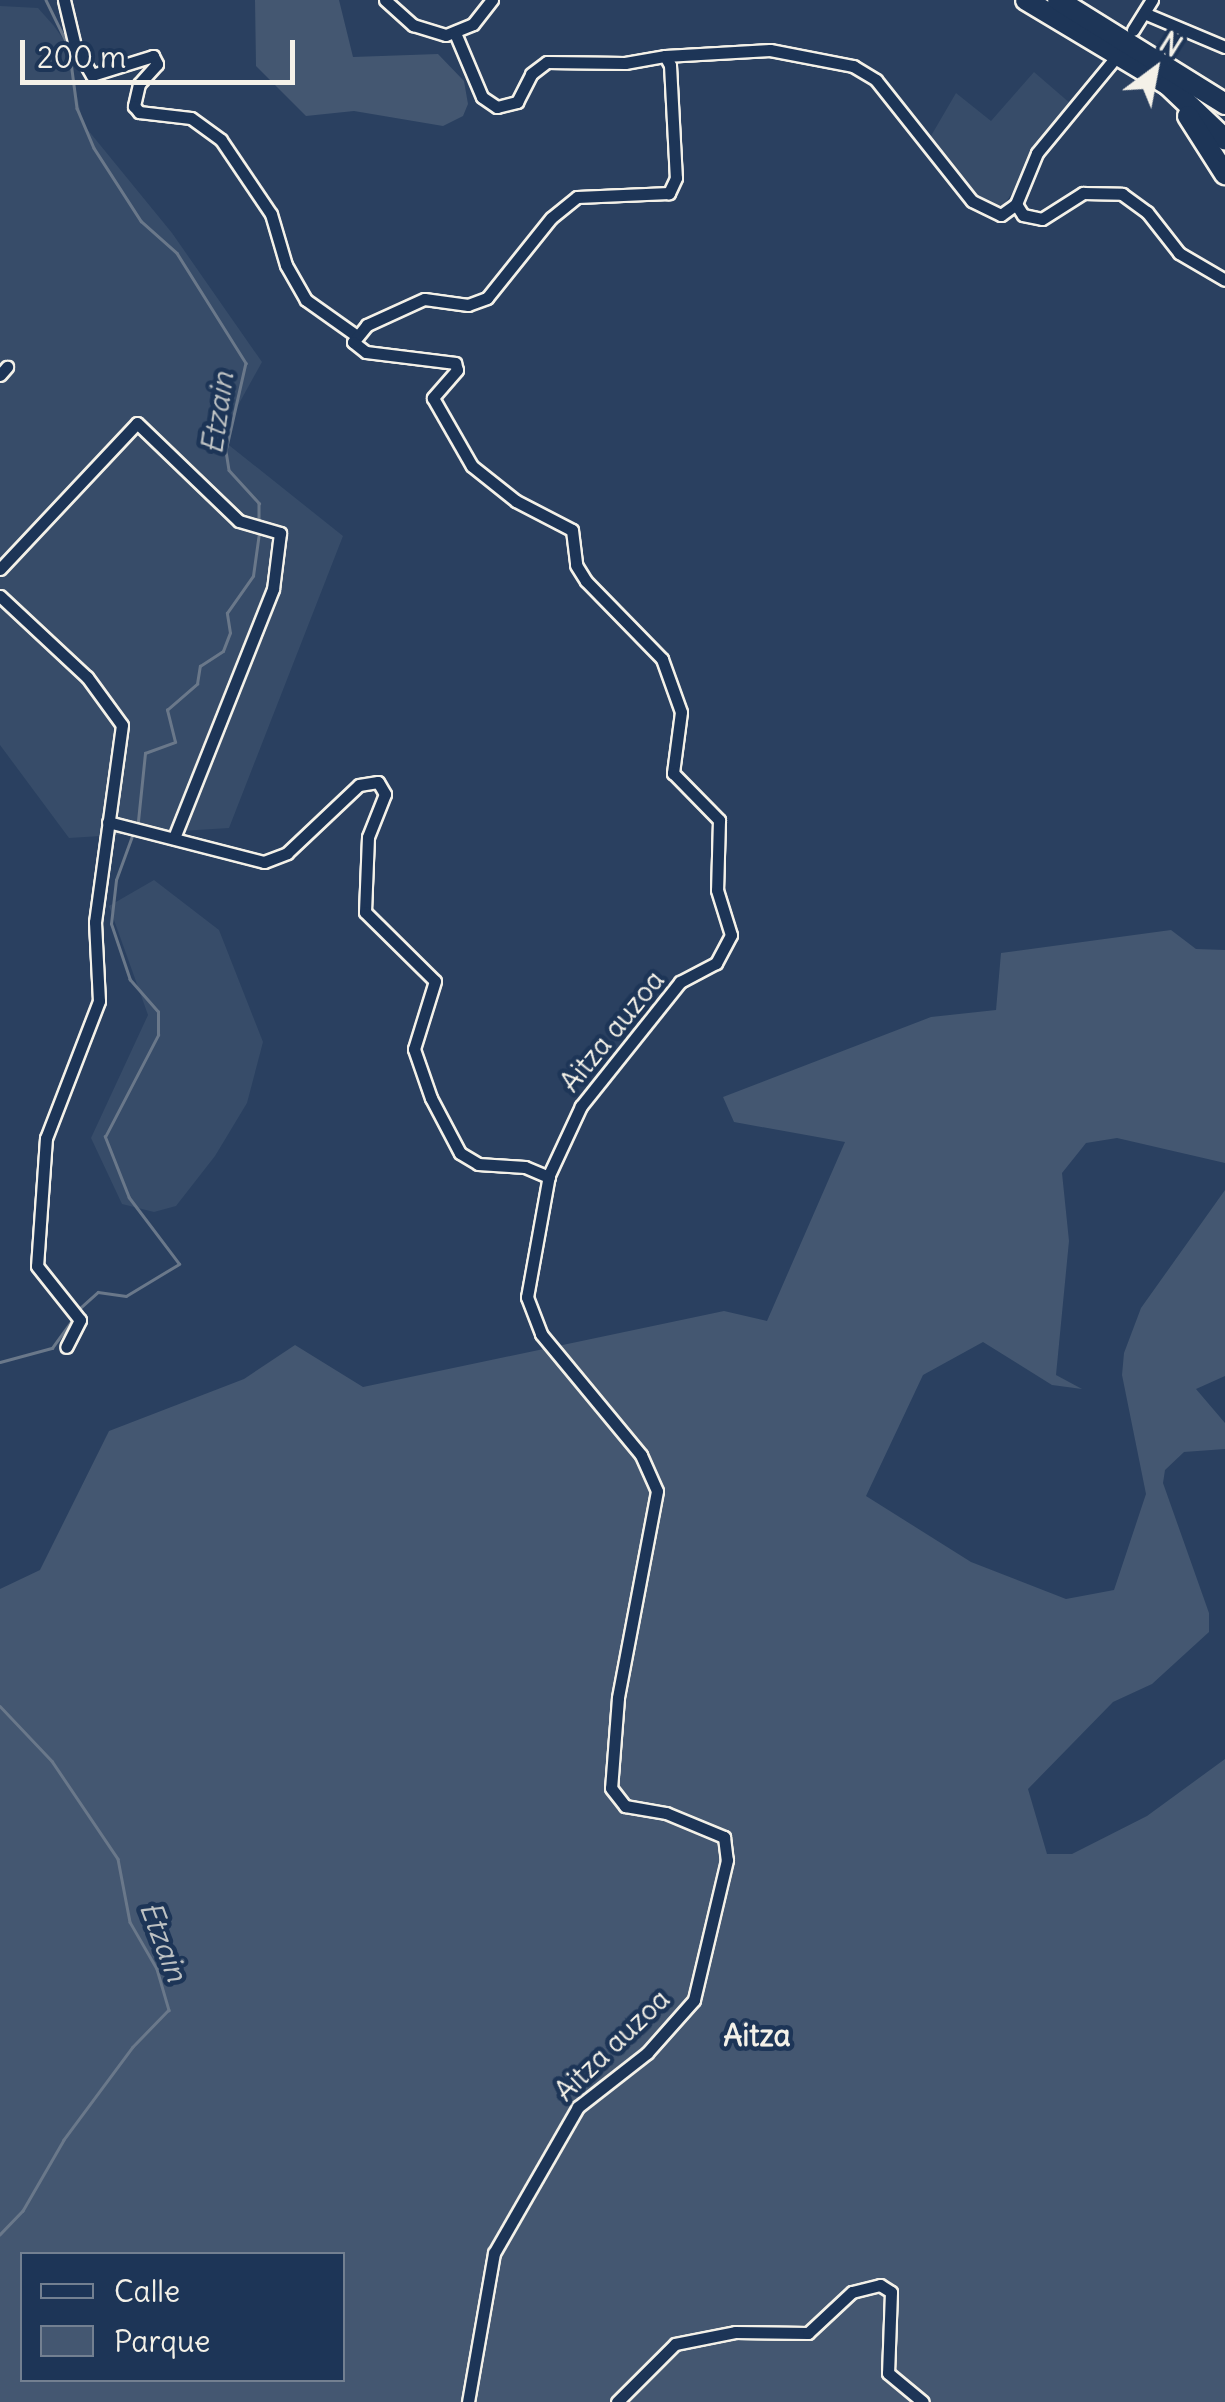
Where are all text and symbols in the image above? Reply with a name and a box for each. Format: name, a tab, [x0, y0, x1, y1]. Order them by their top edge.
scale bar	[25, 20, 300, 82]
north arrow	[1105, 20, 1205, 120]
text: N	[1153, 24, 1189, 65]
text: 200 m	[37, 38, 126, 76]
water label: Etzain	[193, 370, 241, 456]
street label: Aitza auzoa	[553, 963, 671, 1099]
water label: Etzain	[132, 1896, 196, 1986]
street label: Aitza auzoa	[548, 1982, 676, 2108]
district label: Aitza	[723, 2017, 791, 2053]
legend	[20, 2252, 345, 2382]
text: Calle	[114, 2272, 180, 2310]
text: Parque	[114, 2322, 210, 2360]

